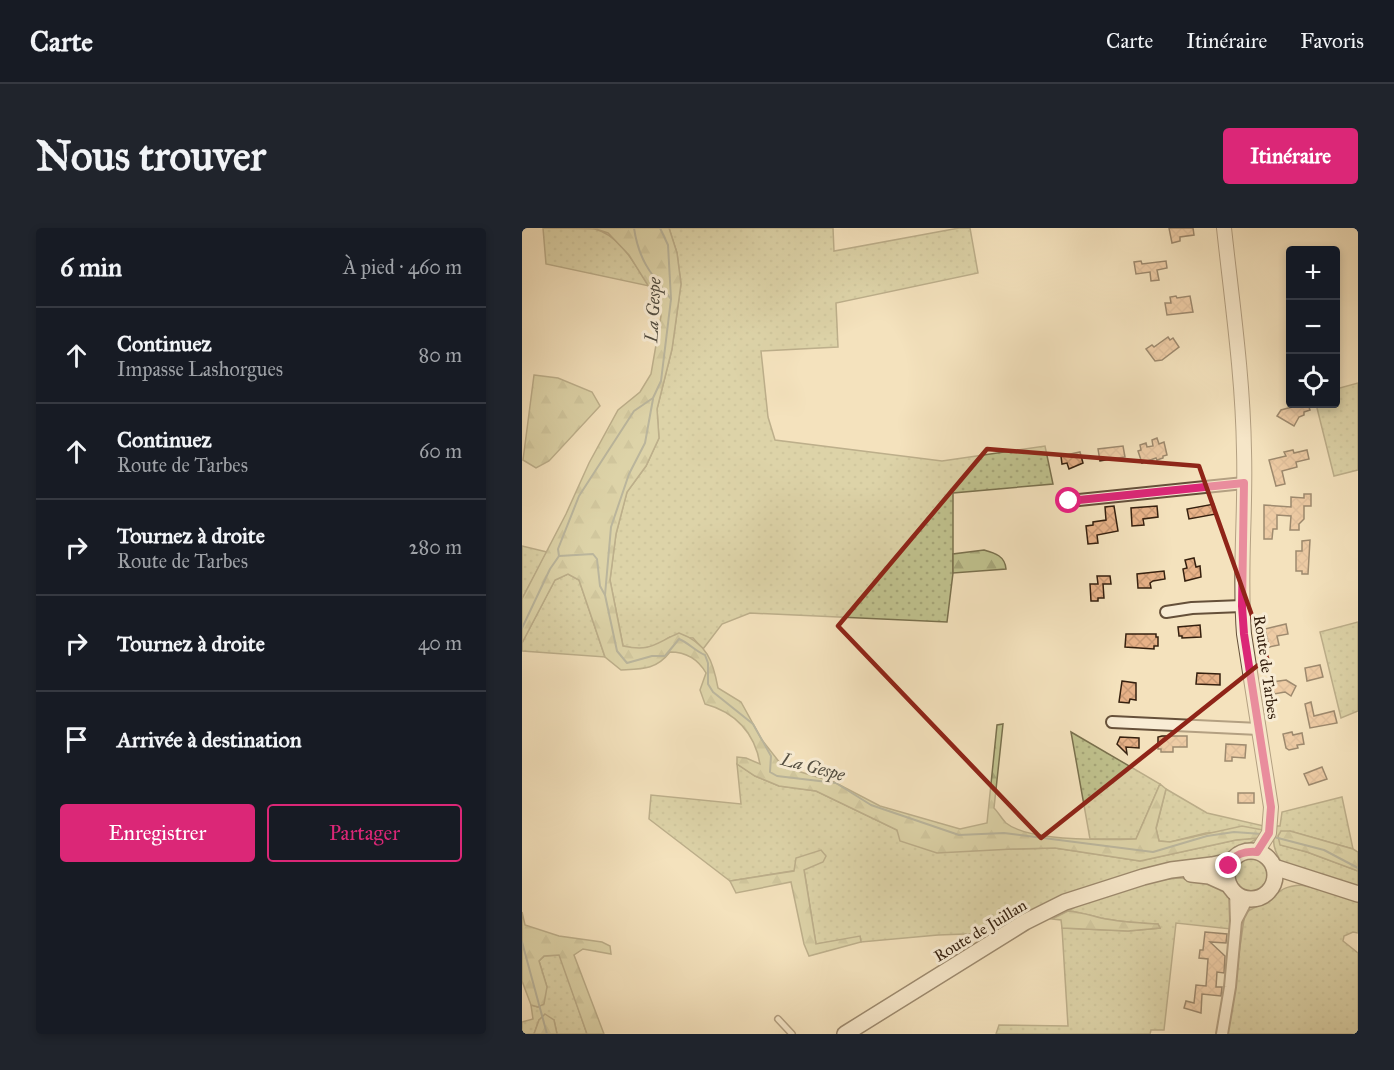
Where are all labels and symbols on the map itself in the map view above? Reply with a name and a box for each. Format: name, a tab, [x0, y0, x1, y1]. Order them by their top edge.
water label: La Gespe	[640, 276, 667, 344]
route start	[1055, 487, 1081, 513]
street label: Route de Tarbes	[1250, 614, 1283, 720]
water label: La Gespe	[778, 748, 848, 787]
route end	[1215, 852, 1241, 878]
street label: Route de Juillan	[930, 895, 1031, 966]

